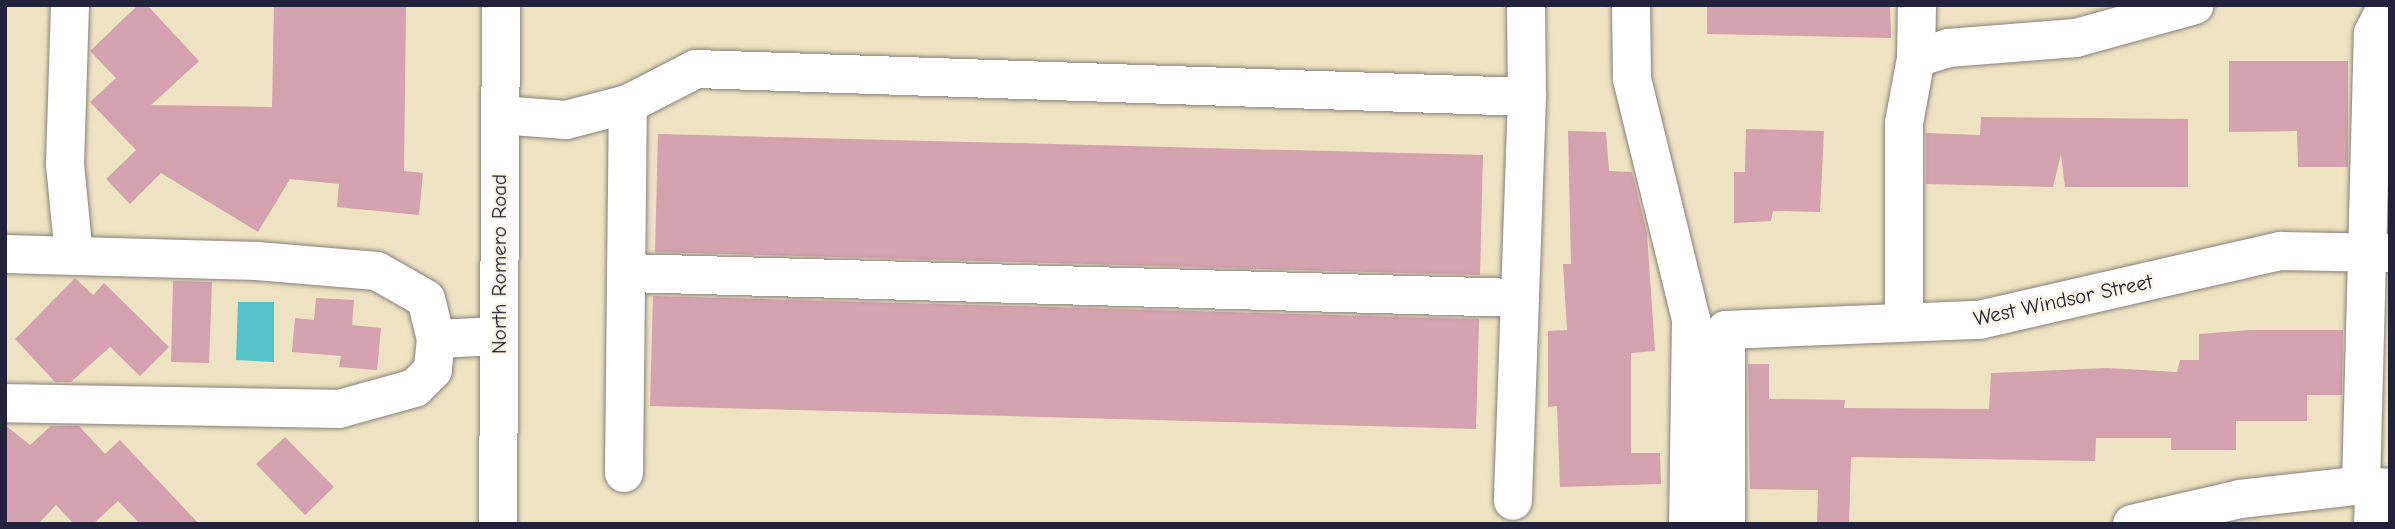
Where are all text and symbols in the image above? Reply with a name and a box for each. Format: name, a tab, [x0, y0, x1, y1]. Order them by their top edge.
street label: North Romero Road	[486, 174, 512, 354]
street label: West Windsor Street	[1971, 269, 2155, 331]

